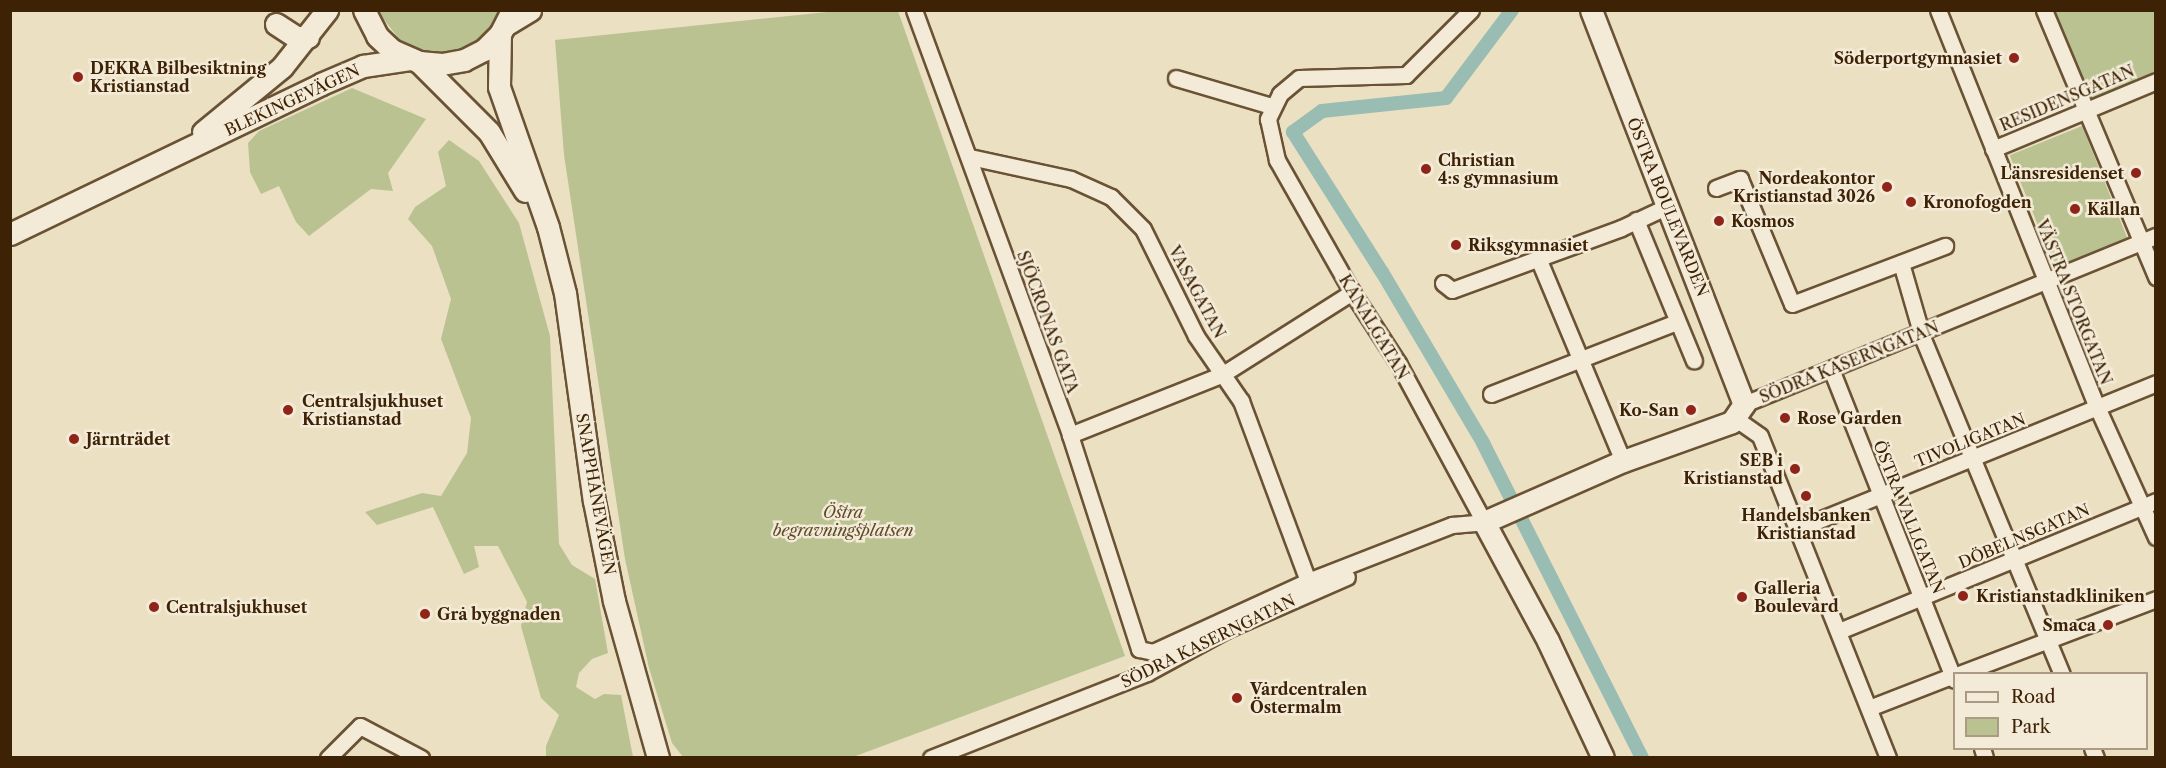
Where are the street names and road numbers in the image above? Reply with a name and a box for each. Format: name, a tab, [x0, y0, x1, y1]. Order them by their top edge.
street label: BLEKINGEVÄGEN	[221, 60, 363, 140]
street label: RESIDENSGATAN	[1997, 61, 2137, 135]
street label: ÖSTRA BOULEVARDEN	[1623, 114, 1713, 300]
street label: VÄSTRA STORGATAN	[2032, 216, 2116, 388]
street label: VASAGATAN	[1165, 242, 1229, 342]
street label: SJÖCRONAS GATA	[1013, 248, 1083, 396]
street label: KANALGATAN	[1335, 271, 1413, 383]
street label: SÖDRA KASERNGATAN	[1756, 317, 1942, 407]
street label: TIVOLIGATAN	[1912, 409, 2028, 471]
street label: SNAPPHANEVÄGEN	[572, 412, 620, 576]
street label: ÖSTRA VALLGATAN	[1869, 437, 1949, 597]
street label: DÖBELNSGATAN	[1955, 500, 2093, 572]
street label: SÖDRA KASERNGATAN	[1117, 590, 1299, 692]

